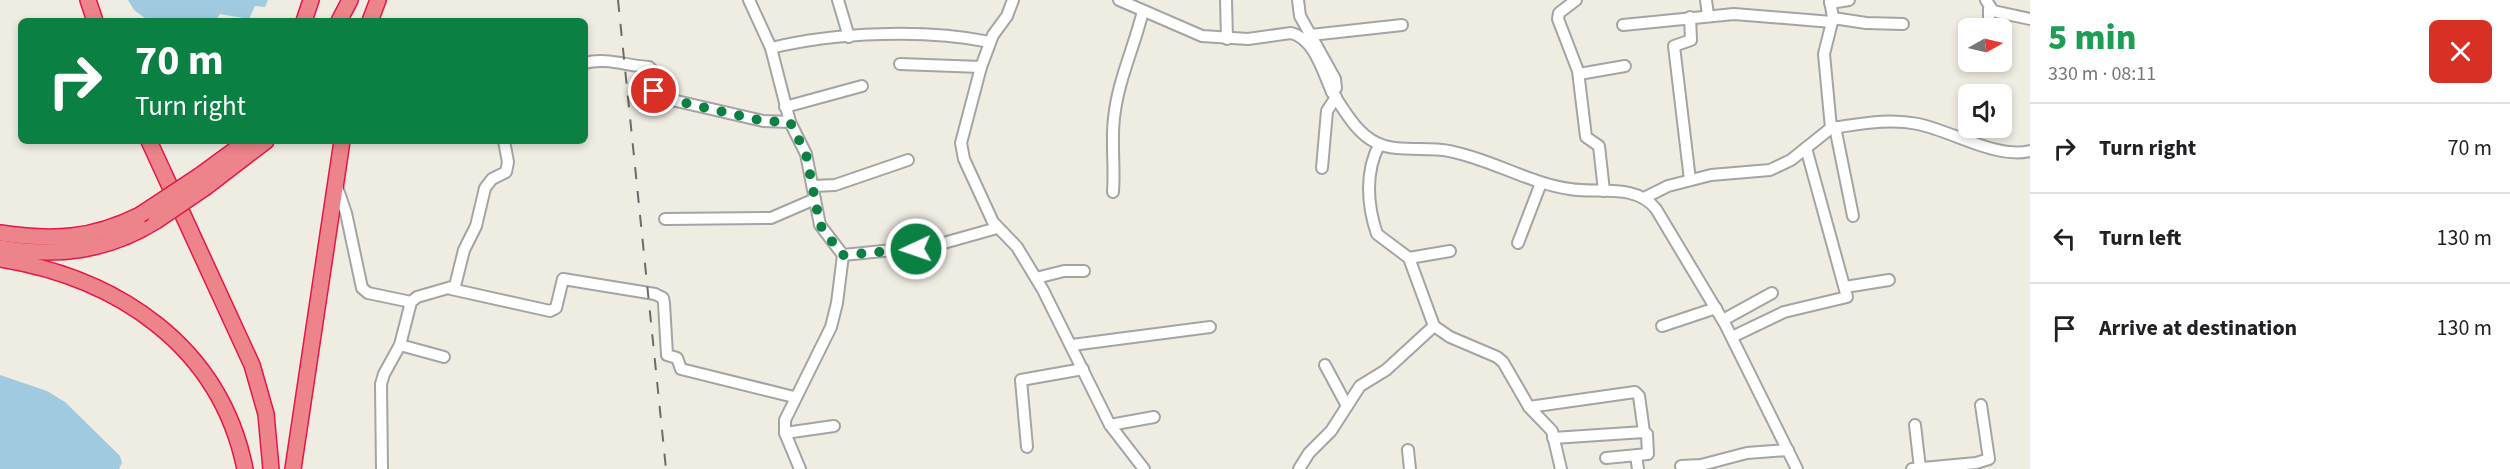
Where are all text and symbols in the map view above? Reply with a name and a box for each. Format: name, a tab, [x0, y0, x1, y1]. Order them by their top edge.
text: 5 min	[2048, 12, 2136, 63]
north arrow	[1958, 18, 2012, 72]
map controls	[1958, 18, 2012, 138]
button: close	[2429, 20, 2492, 83]
text: 70 m	[135, 31, 224, 91]
icon: right	[36, 42, 114, 120]
text: 330 m · 08:11	[2048, 60, 2156, 88]
pin	[628, 65, 679, 116]
icon: arrive	[637, 74, 670, 107]
button: sound	[1958, 84, 2012, 138]
text: Turn right	[135, 87, 246, 126]
icon: right	[2048, 132, 2081, 165]
text: Turn right	[2099, 132, 2196, 164]
text: 70 m	[2447, 132, 2492, 164]
position arrow	[884, 217, 948, 281]
icon: left	[2048, 222, 2081, 255]
text: Turn left	[2099, 222, 2181, 254]
text: 130 m	[2437, 222, 2492, 254]
icon: arrive	[2048, 312, 2081, 345]
text: Arrive at destination	[2099, 312, 2297, 344]
text: 130 m	[2437, 312, 2492, 344]

